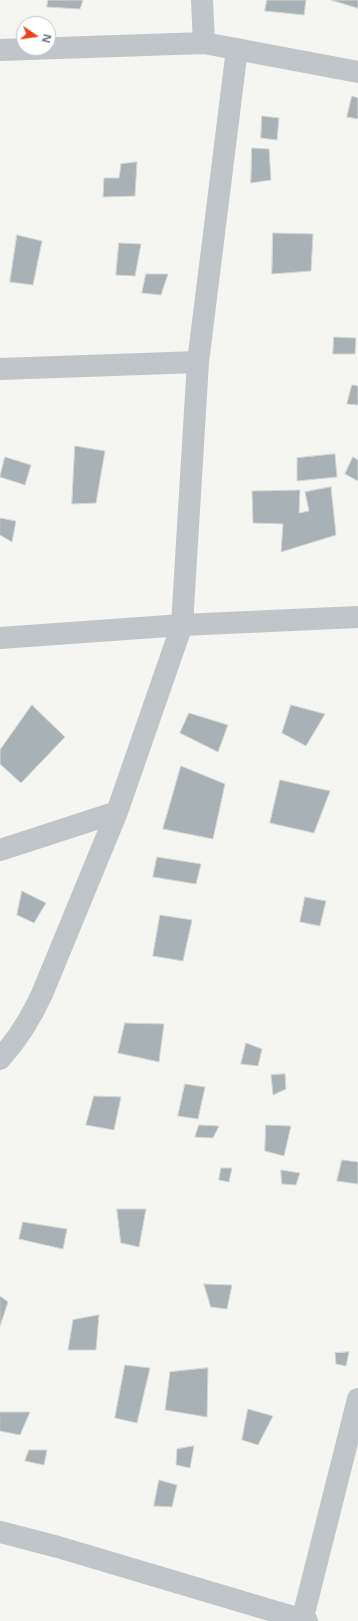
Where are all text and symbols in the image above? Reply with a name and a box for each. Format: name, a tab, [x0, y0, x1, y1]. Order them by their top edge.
north arrow	[16, 16, 56, 56]
text: N	[39, 33, 56, 45]

